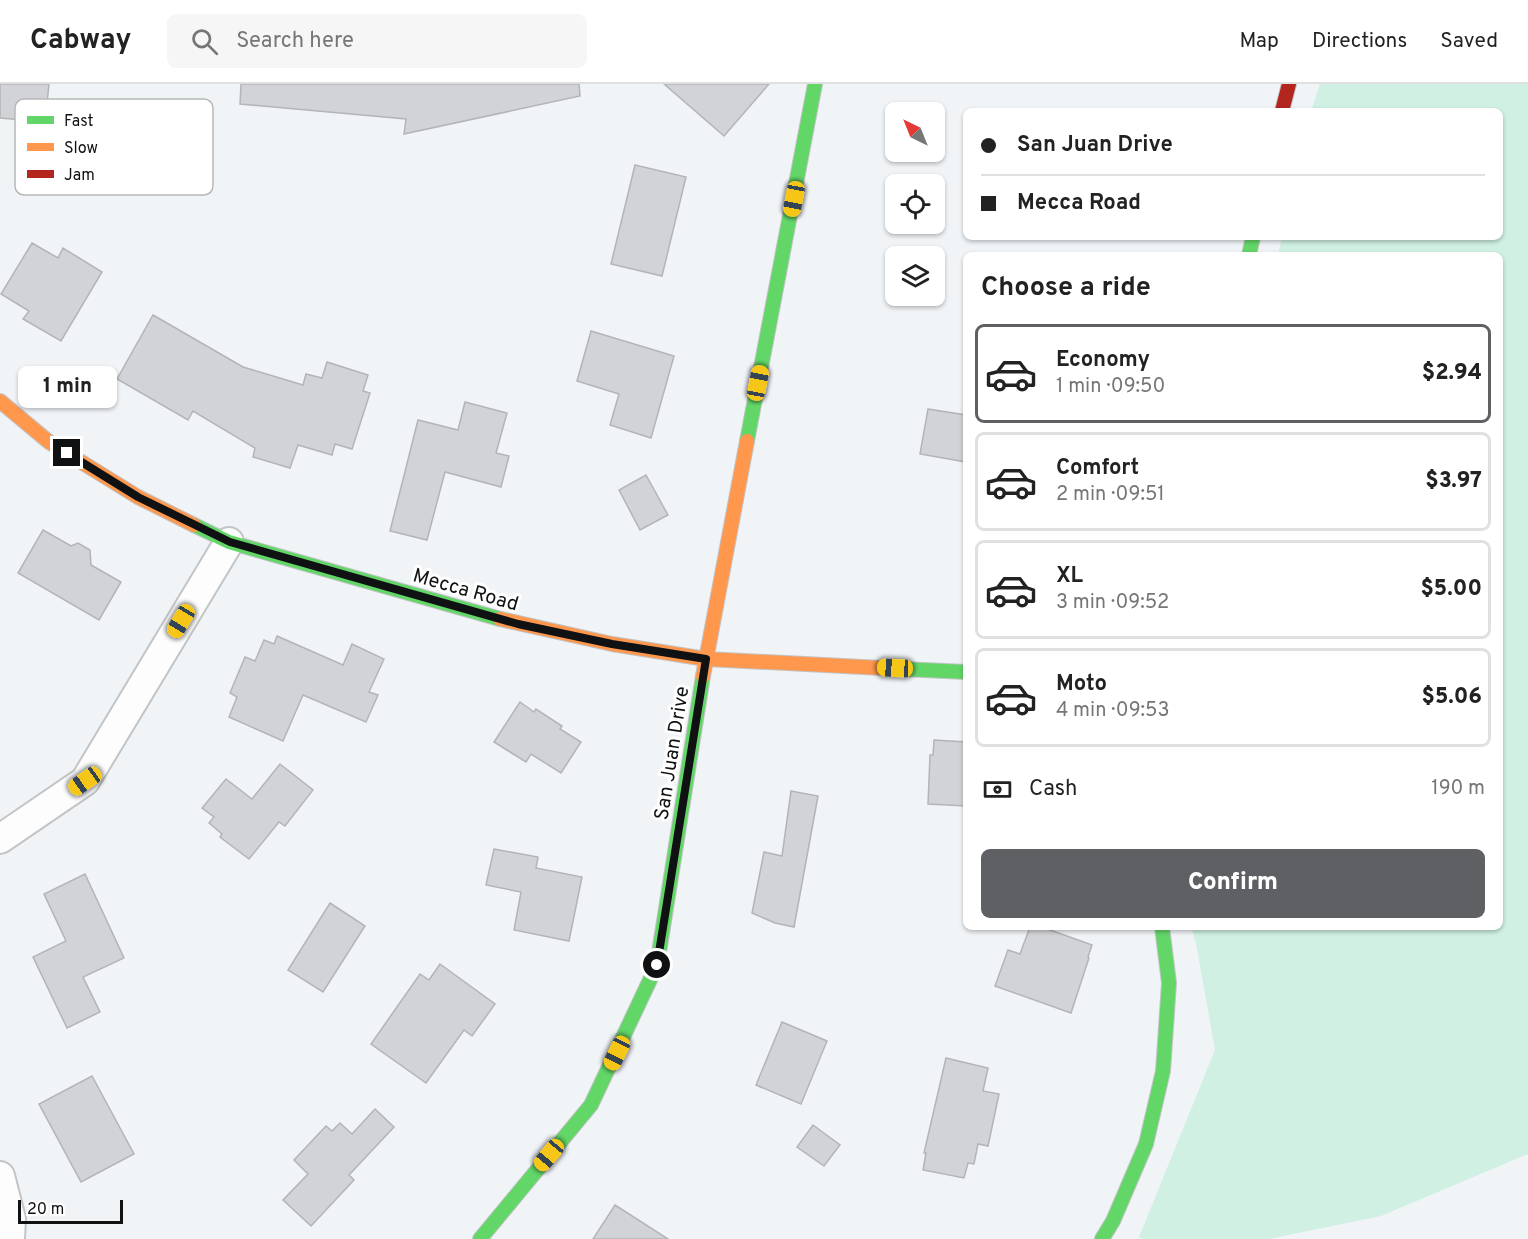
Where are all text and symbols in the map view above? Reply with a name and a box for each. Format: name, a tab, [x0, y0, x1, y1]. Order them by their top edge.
search box	[167, 14, 587, 68]
text: Cabway	[30, 23, 131, 59]
icon: search	[188, 25, 221, 58]
text: Search here	[236, 28, 354, 55]
text: Map	[1239, 28, 1279, 55]
text: Directions	[1312, 28, 1407, 55]
text: Saved	[1440, 28, 1498, 55]
legend	[15, 99, 213, 195]
north arrow	[885, 102, 945, 162]
map controls	[885, 102, 945, 306]
text: Fast	[64, 112, 94, 132]
text: San Juan Drive	[1017, 132, 1173, 159]
text: Slow	[64, 139, 98, 159]
text: Jam	[64, 166, 95, 186]
button: locate	[885, 174, 945, 234]
car	[782, 180, 806, 218]
text: Mecca Road	[1017, 190, 1141, 217]
button: layers	[885, 246, 945, 306]
text: Choose a ride	[981, 271, 1151, 305]
icon: car	[984, 347, 1038, 401]
text: Economy	[1056, 347, 1150, 374]
text: $2.94	[1422, 360, 1482, 387]
car	[746, 364, 770, 402]
callout: 1 min	[17, 366, 116, 408]
text: 1 min	[43, 374, 92, 400]
text: 1 min · 09:50	[1056, 374, 1165, 400]
route end	[53, 439, 80, 466]
icon: car	[984, 455, 1038, 509]
text: Comfort	[1056, 455, 1139, 482]
text: $3.97	[1425, 468, 1482, 495]
text: 2 min · 09:51	[1056, 482, 1165, 508]
street label: Mecca Road	[410, 563, 521, 618]
icon: car	[984, 563, 1038, 617]
text: XL	[1056, 563, 1083, 590]
text: $5.00	[1420, 576, 1482, 603]
text: 3 min · 09:52	[1056, 590, 1169, 616]
car	[164, 601, 198, 641]
car	[877, 658, 913, 678]
icon: car	[984, 671, 1038, 725]
text: Moto	[1056, 671, 1107, 698]
text: $5.06	[1422, 684, 1482, 711]
street label: San Juan Drive	[650, 685, 696, 822]
text: 4 min · 09:53	[1056, 698, 1170, 724]
car	[65, 763, 105, 799]
icon: cash	[981, 773, 1014, 806]
text: Cash	[1029, 776, 1078, 803]
text: 190 m	[1431, 776, 1485, 802]
button: Confirm	[981, 849, 1485, 918]
route start	[643, 951, 670, 978]
car	[601, 1033, 633, 1073]
car	[531, 1135, 567, 1175]
scale bar	[18, 1197, 123, 1224]
text: 20 m	[27, 1200, 64, 1220]

